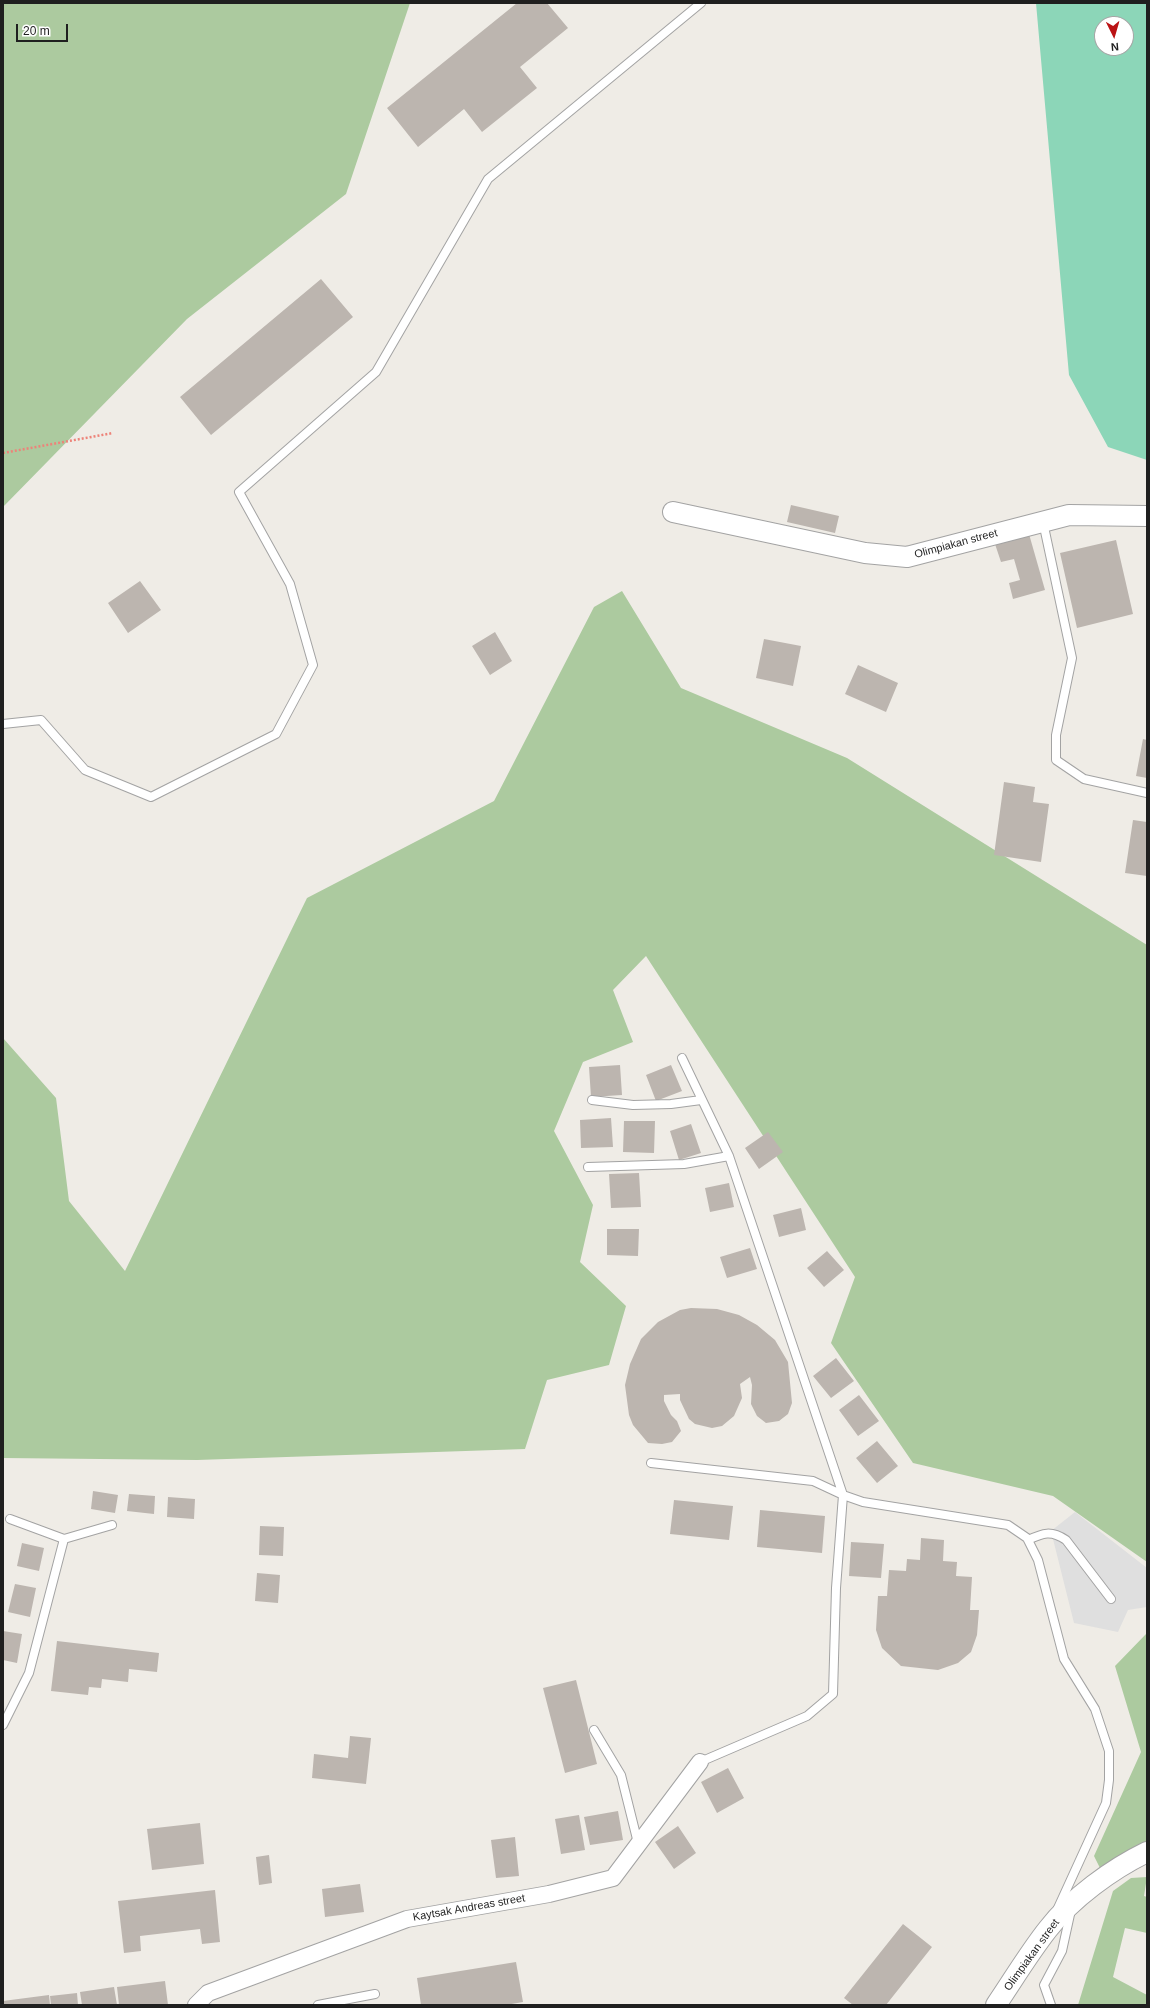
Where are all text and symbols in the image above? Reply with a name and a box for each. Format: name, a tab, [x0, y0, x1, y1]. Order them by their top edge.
scale bar	[18, 16, 70, 42]
north arrow	[1094, 16, 1134, 56]
text: 20 m	[23, 24, 50, 38]
text: N	[1110, 41, 1119, 53]
street label: Olimpiakan street	[913, 527, 999, 561]
street label: Kaytsak Andreas street	[412, 1892, 526, 1924]
street label: Olimpiakan street	[1002, 1916, 1062, 1994]

